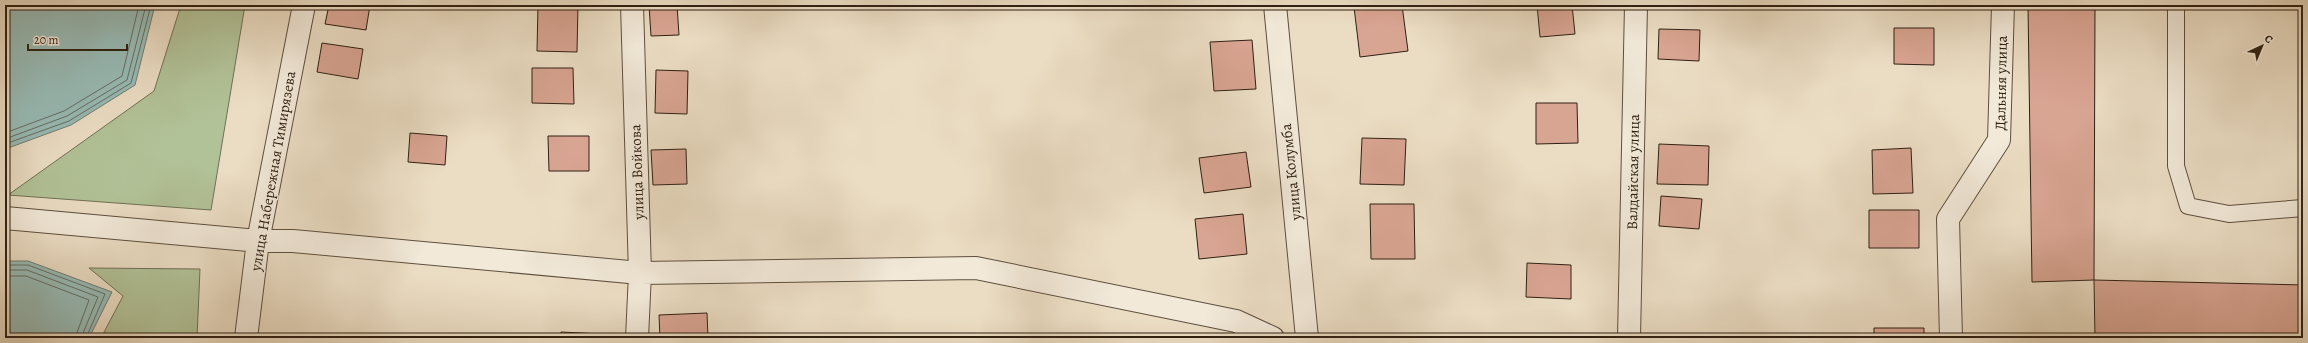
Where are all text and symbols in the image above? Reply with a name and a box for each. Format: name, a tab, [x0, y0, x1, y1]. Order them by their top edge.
scale bar	[28, 26, 127, 52]
north arrow	[2242, 26, 2282, 66]
text: С	[2261, 31, 2276, 47]
text: 20 m	[34, 32, 58, 48]
street label: Дальняя улица	[1990, 35, 2012, 131]
street label: улица Набережная Тимирязева	[245, 69, 300, 274]
street label: Валдайская улица	[1622, 114, 1644, 230]
street label: улица Колумба	[1276, 123, 1306, 222]
street label: улица Войкова	[625, 124, 649, 221]

